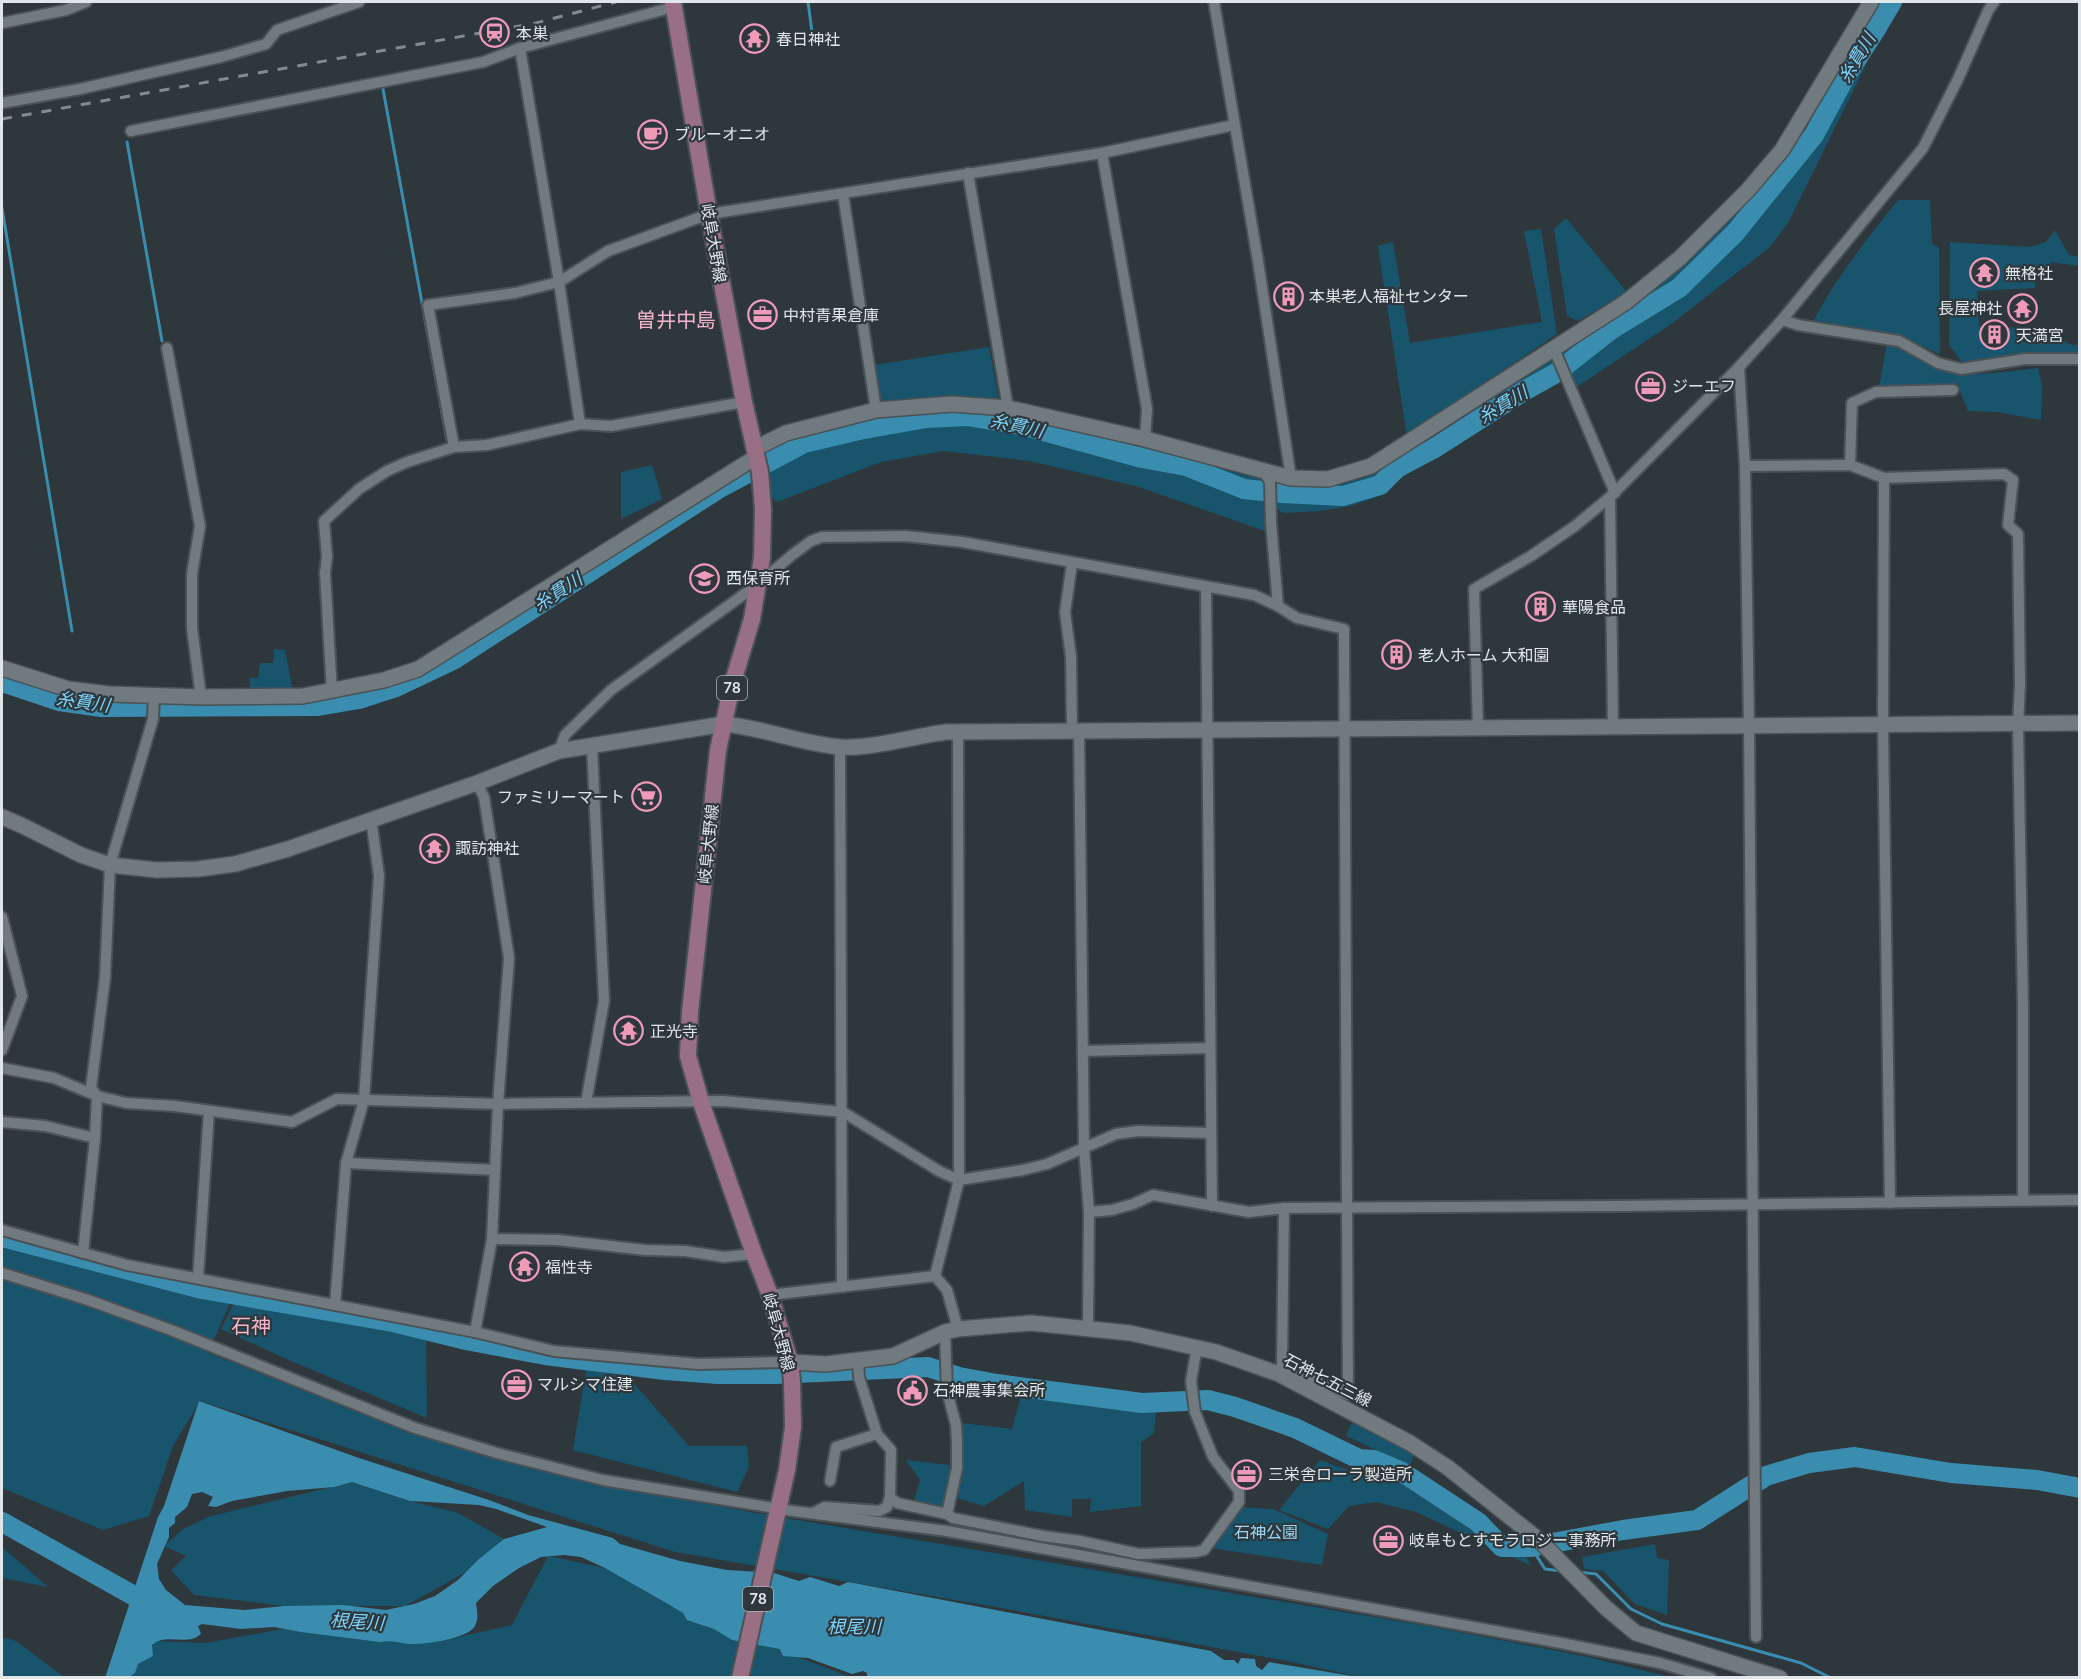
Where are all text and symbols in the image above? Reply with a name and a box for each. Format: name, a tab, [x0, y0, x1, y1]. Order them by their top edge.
station icon: 本巣	[479, 17, 511, 49]
place label: 本巣	[516, 23, 548, 42]
temple icon: 春日神社	[739, 23, 771, 55]
water label: 糸貫川	[1833, 27, 1881, 86]
place label: 春日神社	[776, 29, 840, 48]
cafe icon: ブルーオニオ	[637, 118, 669, 150]
place label: ブルーオニオ	[674, 124, 770, 143]
street label: 岐阜大野線	[698, 202, 731, 284]
temple icon: 無格社	[1968, 257, 2000, 289]
place label: 無格社	[2005, 263, 2053, 282]
building icon: 本巣老人福祉センター	[1272, 280, 1304, 312]
place label: 本巣老人福祉センター	[1309, 286, 1469, 305]
temple icon: 長屋神社	[2007, 292, 2039, 324]
place label: 長屋神社	[1938, 298, 2002, 317]
office icon: 中村青果倉庫	[746, 299, 778, 331]
place label: 中村青果倉庫	[783, 305, 879, 324]
district label: 曽井中島	[636, 307, 716, 331]
building icon: 天満宮	[1979, 319, 2011, 351]
place label: 天満宮	[2016, 325, 2064, 344]
office icon: ジーエフ	[1635, 370, 1667, 402]
place label: ジーエフ	[1672, 376, 1736, 395]
water label: 糸貫川	[1474, 380, 1533, 427]
water label: 糸貫川	[989, 409, 1048, 442]
school or university icon: 西保育所	[689, 562, 721, 594]
water label: 糸貫川	[529, 566, 588, 615]
place label: 西保育所	[726, 568, 790, 587]
building icon: 華陽食品	[1525, 591, 1557, 623]
place label: 華陽食品	[1562, 597, 1626, 616]
building icon: 老人ホーム 大和園	[1381, 639, 1413, 671]
place label: 老人ホーム 大和園	[1418, 645, 1550, 664]
road number: 78	[717, 676, 747, 700]
water label: 糸貫川	[55, 686, 113, 716]
supermarket icon: ファミリーマート	[630, 781, 662, 813]
place label: ファミリーマート	[497, 787, 625, 806]
street label: 岐阜大野線	[694, 803, 721, 885]
temple icon: 諏訪神社	[418, 832, 450, 864]
place label: 諏訪神社	[455, 838, 519, 857]
temple icon: 正光寺	[613, 1015, 645, 1047]
place label: 正光寺	[650, 1021, 698, 1040]
temple icon: 福性寺	[508, 1251, 540, 1283]
place label: 福性寺	[545, 1257, 593, 1276]
street label: 岐阜大野線	[760, 1291, 799, 1373]
district label: 石神	[231, 1313, 271, 1337]
street label: 石神七五三線	[1281, 1349, 1375, 1410]
office icon: マルシマ住建	[500, 1368, 532, 1400]
place label: マルシマ住建	[537, 1374, 633, 1393]
public building icon: 石神農事集会所	[896, 1374, 928, 1406]
place label: 石神農事集会所	[933, 1380, 1045, 1399]
office icon: 三栄舎ローラ製造所	[1231, 1458, 1263, 1490]
place label: 三栄舎ローラ製造所	[1268, 1464, 1412, 1483]
park label: 石神公園	[1234, 1522, 1298, 1541]
office icon: 岐阜もとすモラロジー事務所	[1372, 1524, 1404, 1556]
place label: 岐阜もとすモラロジー事務所	[1409, 1530, 1616, 1549]
road number: 78	[743, 1587, 773, 1611]
water label: 根尾川	[329, 1608, 387, 1634]
water label: 根尾川	[827, 1615, 883, 1637]

